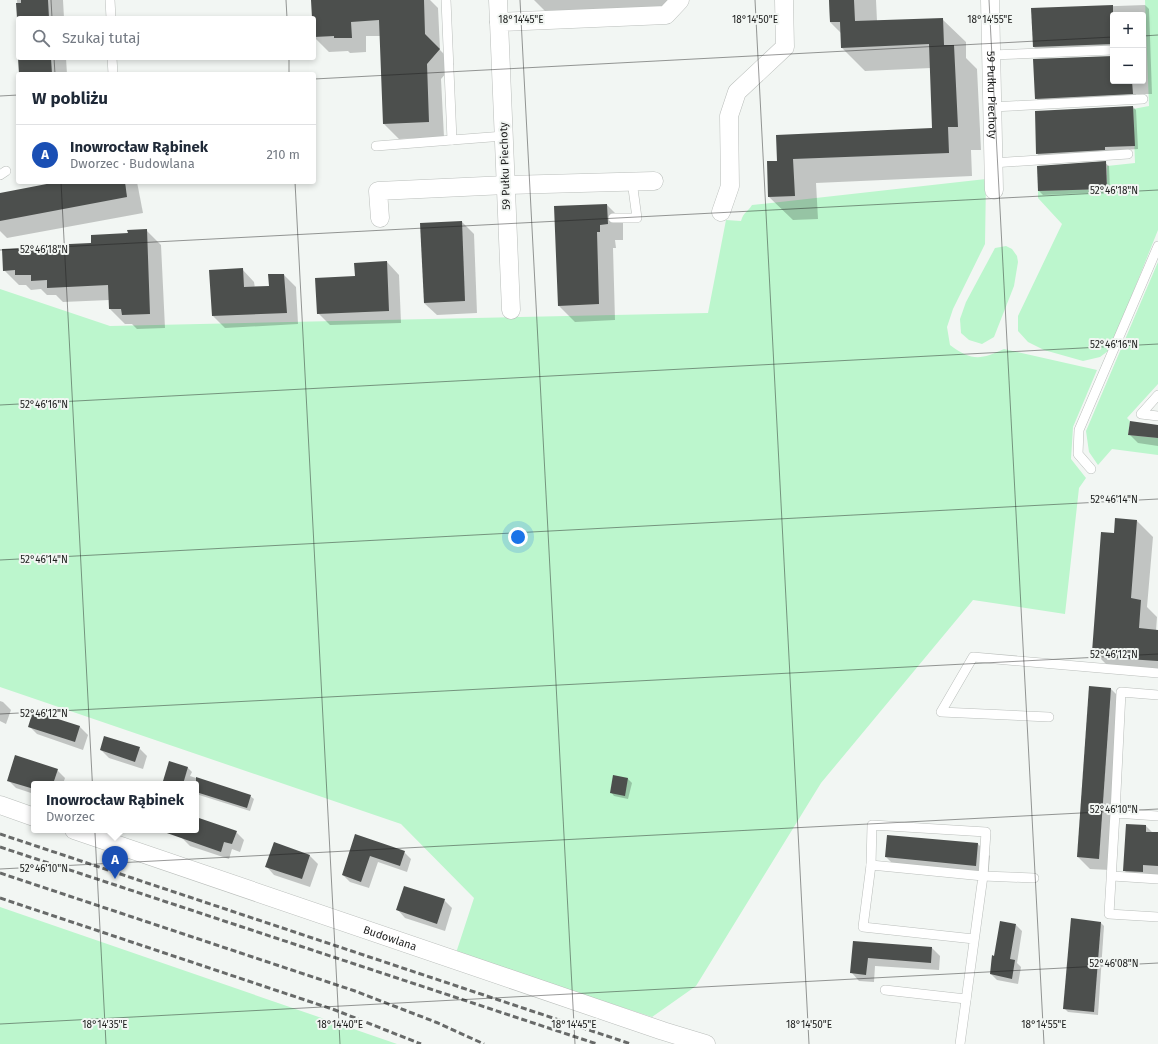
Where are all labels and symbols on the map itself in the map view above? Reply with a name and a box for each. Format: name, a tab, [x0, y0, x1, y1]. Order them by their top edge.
text: 18°14'45"E	[498, 14, 544, 26]
text: 18°14'50"E	[732, 14, 778, 26]
text: 18°14'55"E	[967, 14, 1013, 26]
street label: 59 Pułku Piechoty	[985, 51, 999, 140]
street label: 59 Pułku Piechoty	[497, 121, 513, 210]
text: 52°46'18"N	[1090, 185, 1138, 197]
text: 52°46'18"N	[20, 244, 68, 256]
text: 52°46'16"N	[1090, 339, 1138, 351]
text: 52°46'16"N	[20, 399, 68, 411]
text: 52°46'14"N	[1090, 494, 1138, 506]
your location	[508, 527, 528, 547]
text: 52°46'14"N	[20, 554, 68, 566]
text: 52°46'12"N	[1090, 649, 1138, 661]
text: 52°46'12"N	[20, 708, 68, 720]
text: 52°46'10"N	[1090, 804, 1138, 816]
pin: A	[102, 846, 128, 879]
text: 52°46'10"N	[20, 863, 68, 875]
street label: Budowlana	[362, 923, 419, 953]
text: 52°46'08"N	[1089, 958, 1139, 970]
text: 18°14'35"E	[82, 1019, 128, 1031]
text: 18°14'40"E	[317, 1019, 363, 1031]
text: 18°14'45"E	[551, 1019, 597, 1031]
text: 18°14'50"E	[786, 1019, 832, 1031]
text: 18°14'55"E	[1021, 1019, 1067, 1031]

